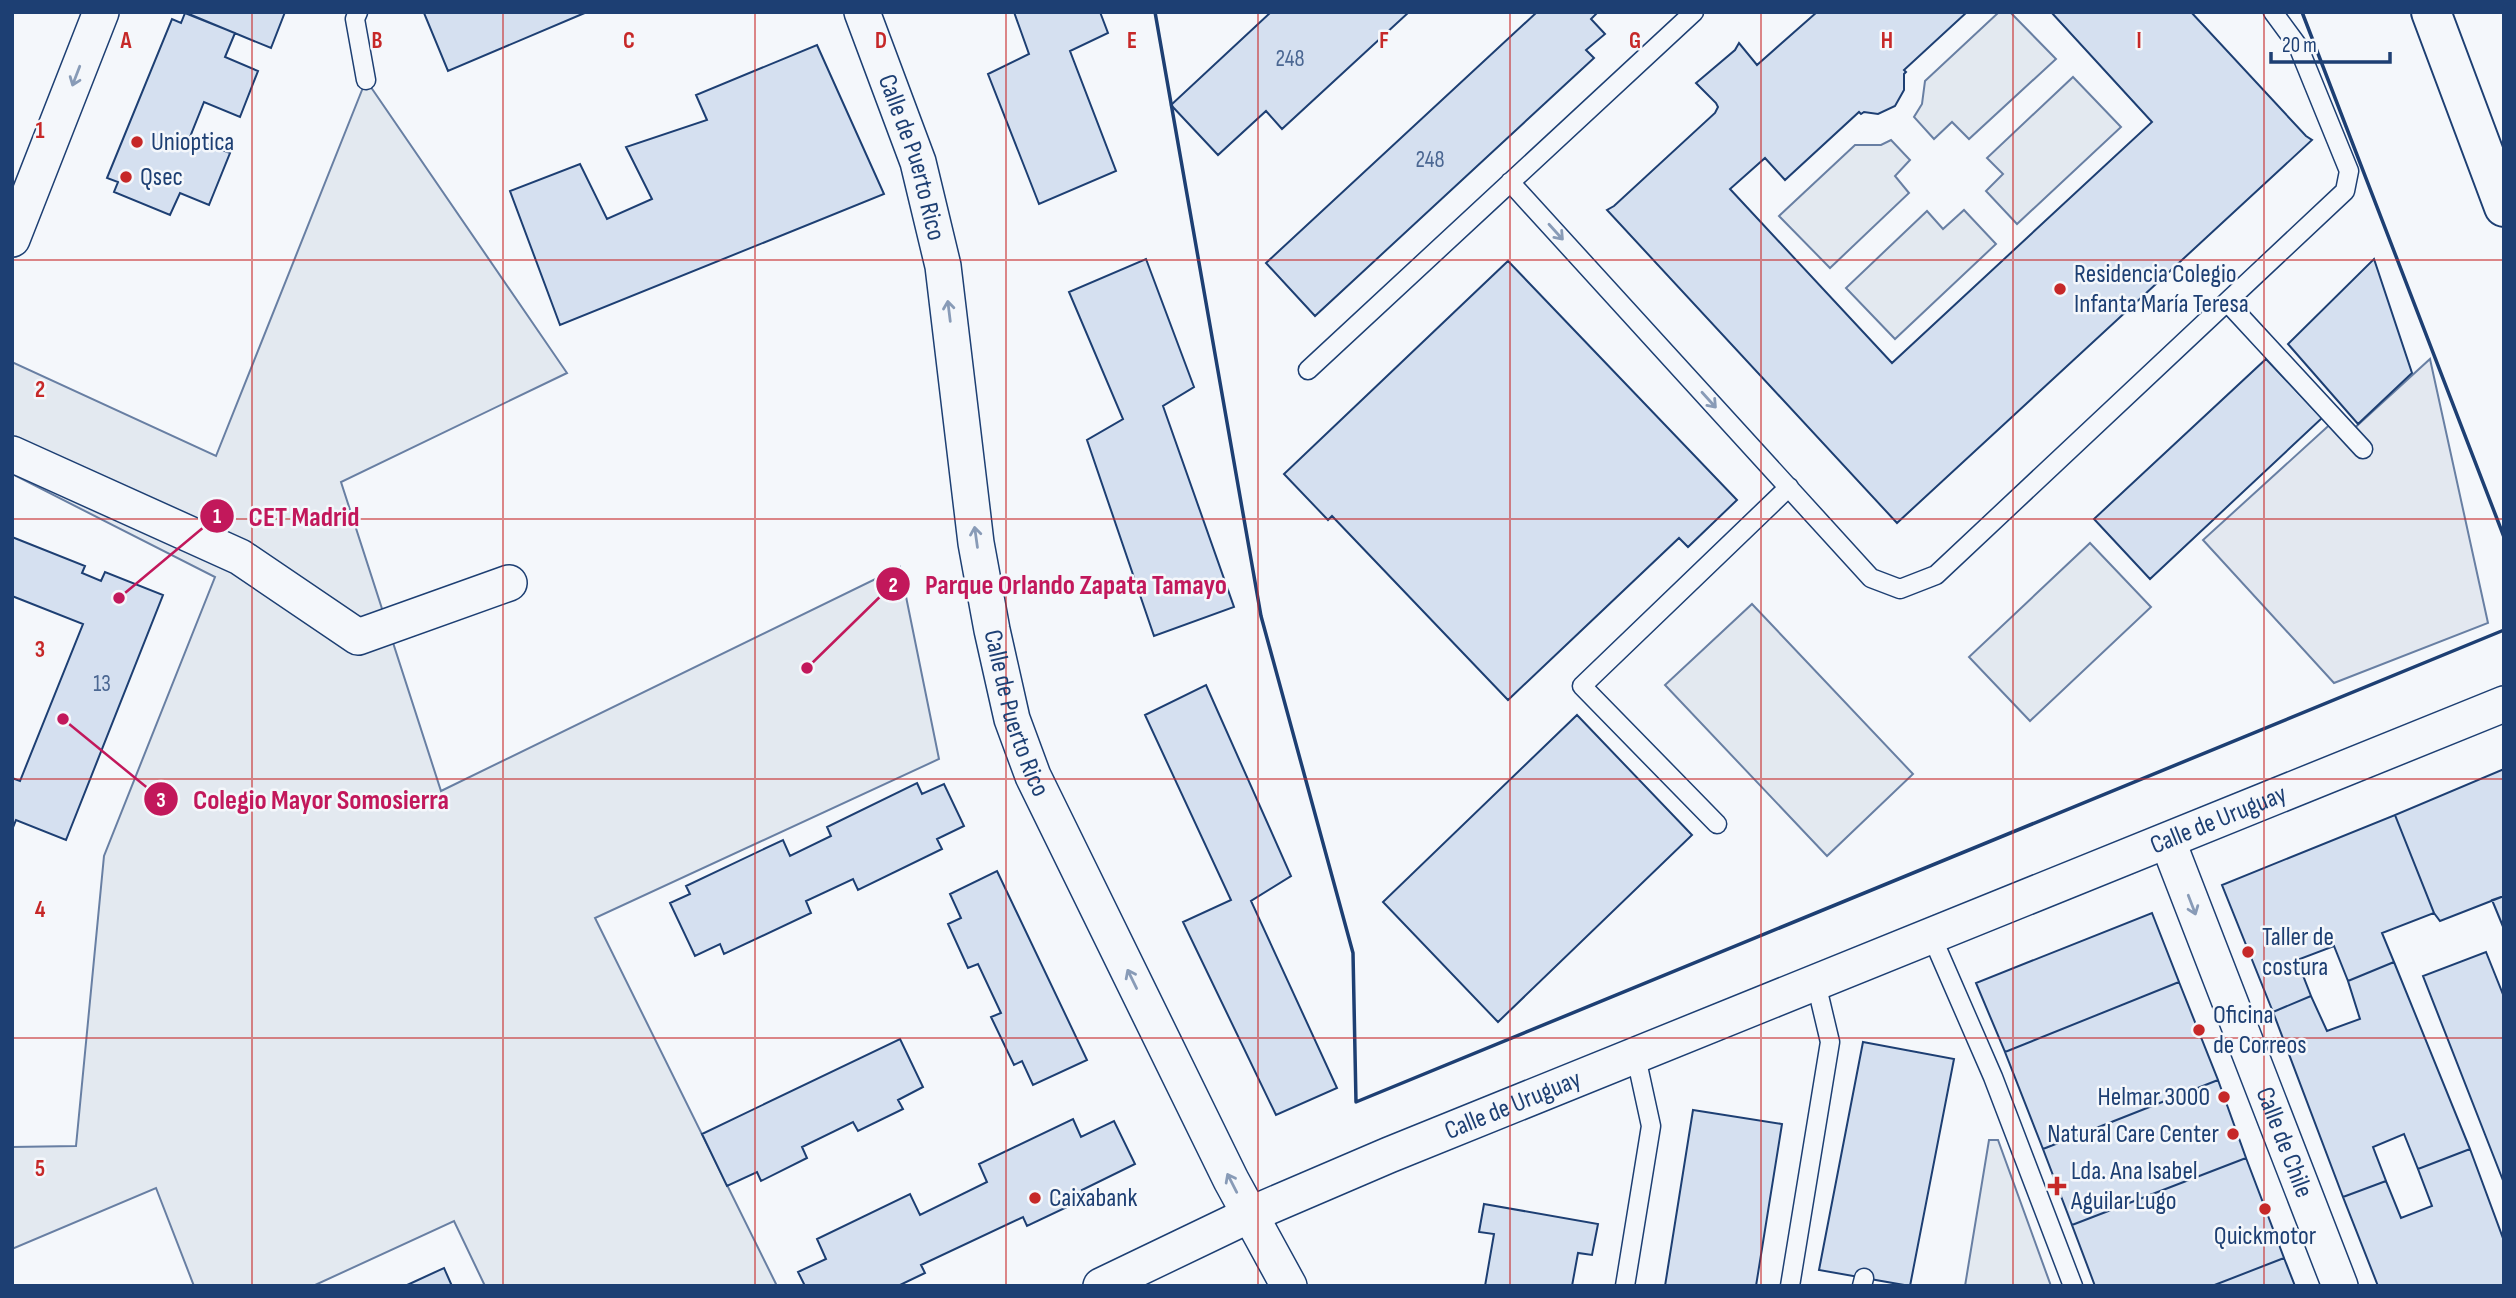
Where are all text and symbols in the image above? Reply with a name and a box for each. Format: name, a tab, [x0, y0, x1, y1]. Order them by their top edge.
scale bar	[2271, 21, 2390, 65]
text: A	[120, 27, 133, 55]
text: B	[372, 27, 383, 55]
text: C	[623, 27, 635, 55]
text: D	[875, 27, 887, 55]
text: E	[1127, 27, 1137, 55]
text: F	[1379, 27, 1389, 55]
text: G	[1629, 27, 1641, 55]
text: H	[1881, 27, 1893, 55]
text: I	[2136, 27, 2142, 55]
text: 20 m	[2282, 33, 2317, 58]
house number: 248	[1275, 45, 1305, 73]
one-way arrow	[69, 64, 82, 86]
street label: Calle de Puerto Rico	[871, 70, 952, 244]
text: 1	[35, 117, 45, 145]
place label: Unioptica	[151, 127, 234, 158]
marker: Unioptica	[129, 134, 145, 150]
house number: 248	[1415, 146, 1445, 174]
place label: Qsec	[140, 162, 183, 193]
marker: Qsec	[118, 169, 134, 185]
one-way arrow	[1548, 223, 1564, 241]
place label: Residencia Colegio Infanta María Teresa	[2074, 259, 2249, 320]
marker: Residencia Colegio Infanta María Teresa	[2052, 281, 2068, 297]
one-way arrow	[942, 300, 955, 323]
text: 2	[35, 376, 45, 404]
one-way arrow	[1701, 391, 1718, 408]
callout: CET Madrid	[199, 492, 373, 541]
text: CET Madrid	[249, 501, 359, 534]
text: 1	[213, 504, 221, 529]
one-way arrow	[969, 526, 982, 548]
callout: Parque Orlando Zapata Tamayo	[876, 560, 1241, 609]
text: Parque Orlando Zapata Tamayo	[925, 569, 1227, 602]
text: 2	[888, 573, 898, 598]
street label: Calle de Puerto Rico	[977, 627, 1056, 802]
text: 3	[35, 636, 45, 664]
house number: 13	[93, 670, 111, 698]
callout: Colegio Mayor Somosierra	[144, 775, 463, 824]
street label: Calle de Uruguay	[2146, 778, 2291, 861]
text: Colegio Mayor Somosierra	[193, 784, 449, 817]
text: 3	[156, 788, 166, 813]
one-way arrow	[2187, 894, 2200, 916]
text: 4	[35, 896, 46, 924]
place label: Taller de costura	[2262, 922, 2334, 983]
marker: Taller de costura	[2240, 944, 2256, 960]
one-way arrow	[1125, 969, 1138, 990]
place label: Oficina de Correos	[2213, 1000, 2307, 1061]
marker: Oficina de Correos	[2191, 1022, 2207, 1038]
street label: Calle de Uruguay	[1440, 1064, 1585, 1146]
place label: Helmar 3000	[2098, 1082, 2210, 1113]
street label: Calle de Chile	[2249, 1083, 2320, 1202]
marker: Helmar 3000	[2216, 1089, 2232, 1105]
place label: Natural Care Center	[2047, 1119, 2220, 1150]
marker: Natural Care Center	[2225, 1126, 2241, 1142]
text: 5	[35, 1155, 45, 1183]
place label: Lda. Ana Isabel Aguilar Lugo	[2070, 1156, 2198, 1217]
one-way arrow	[1225, 1173, 1239, 1194]
marker: Lda. Ana Isabel Aguilar Lugo	[2049, 1178, 2065, 1194]
place label: Caixabank	[1049, 1183, 1137, 1214]
marker: Caixabank	[1027, 1190, 1043, 1206]
marker: Quickmotor	[2257, 1201, 2273, 1217]
place label: Quickmotor	[2214, 1221, 2317, 1252]

